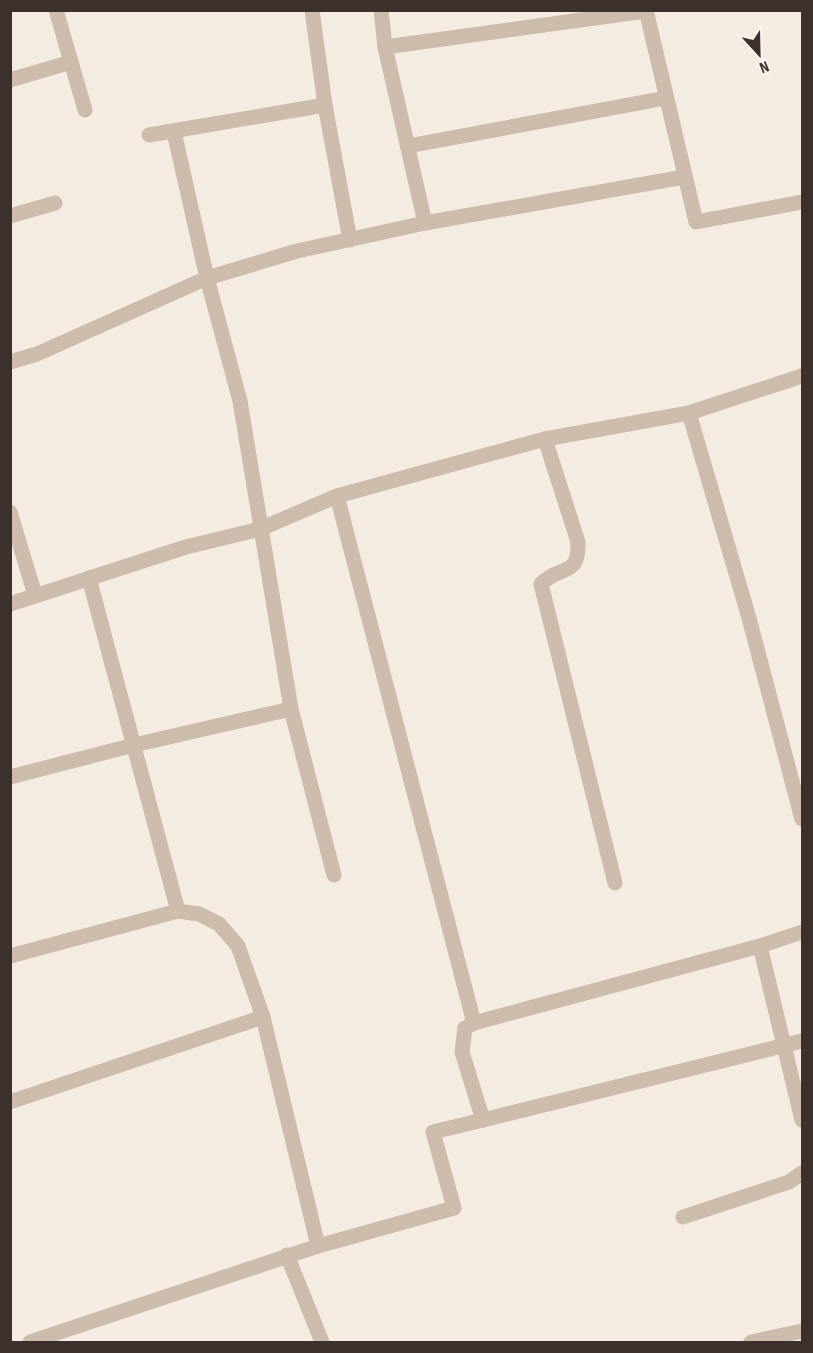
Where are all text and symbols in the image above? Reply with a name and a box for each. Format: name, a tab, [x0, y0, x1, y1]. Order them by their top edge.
north arrow	[729, 24, 789, 84]
text: N	[757, 56, 772, 77]

